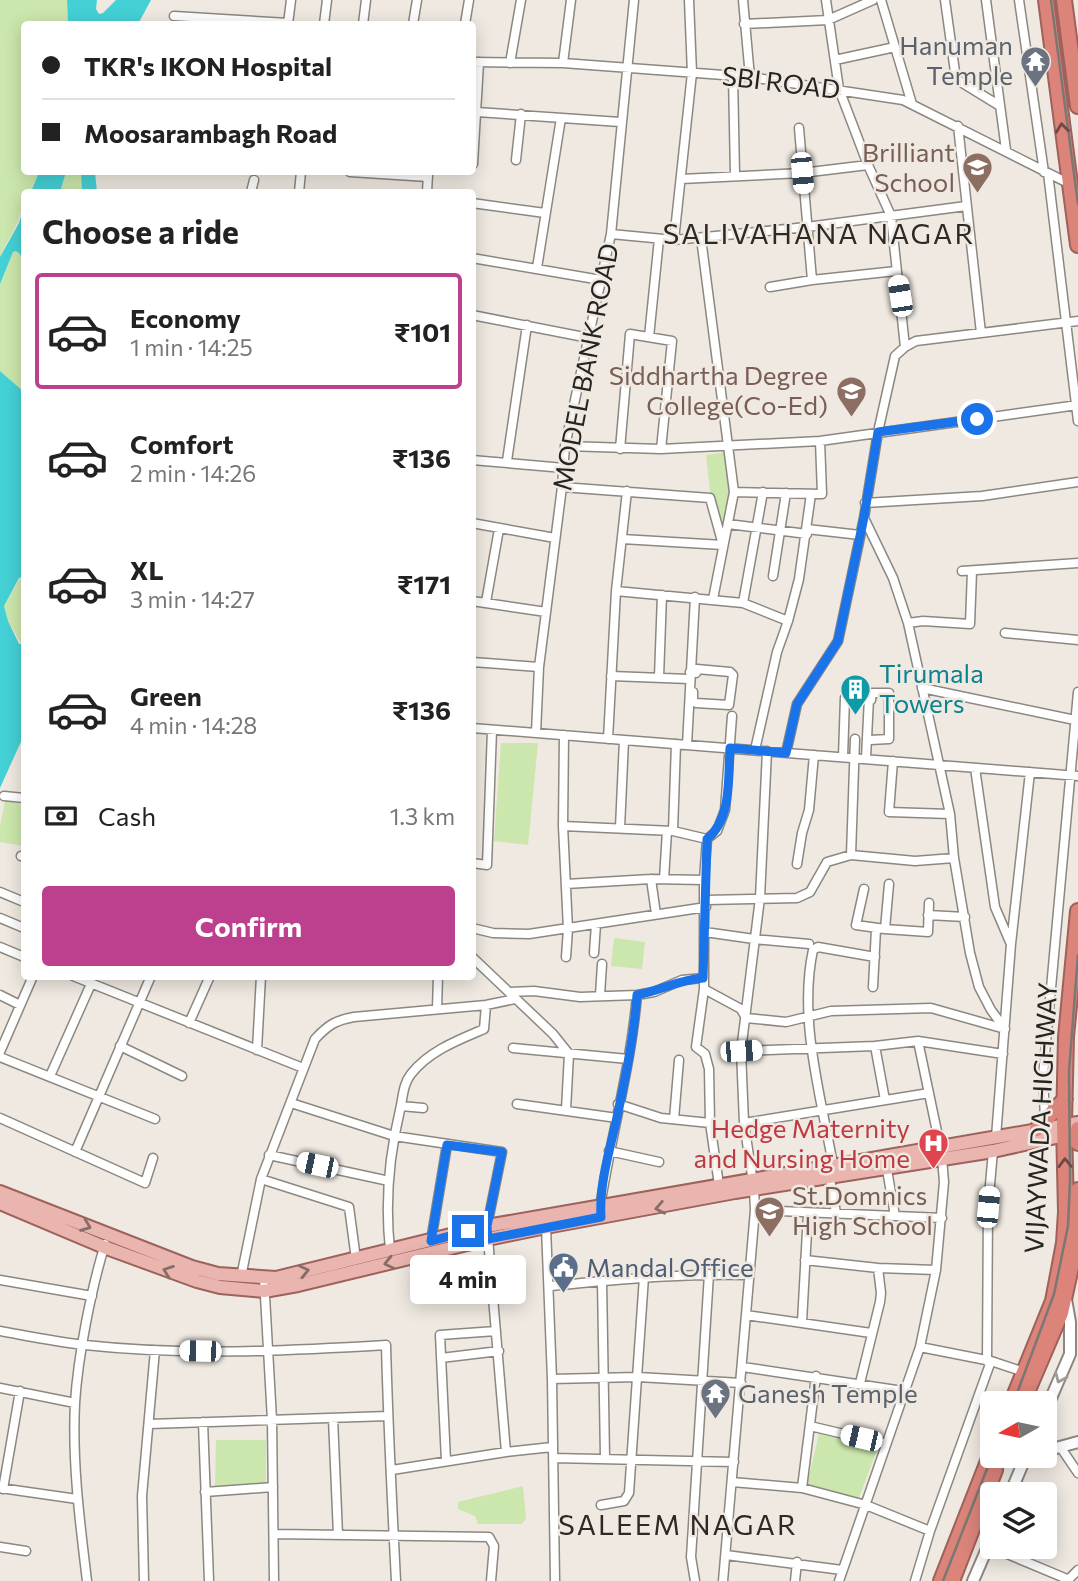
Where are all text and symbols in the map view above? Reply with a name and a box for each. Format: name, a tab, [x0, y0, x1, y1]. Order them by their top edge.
place label: Hanuman Temple	[899, 29, 1013, 90]
temple icon: Hanuman Temple	[1019, 44, 1053, 88]
text: TKR's IKON Hospital	[84, 50, 332, 81]
street label: SBI ROAD	[720, 59, 842, 104]
text: Moosarambagh Road	[84, 117, 337, 148]
one-way arrow	[1055, 123, 1070, 134]
place label: Brilliant School	[862, 136, 955, 197]
car	[790, 151, 815, 195]
school or university icon: Brilliant School	[961, 151, 995, 195]
text: Choose a ride	[42, 211, 239, 251]
district label: SALIVAHANA NAGAR	[663, 216, 975, 250]
street label: MODEL BANK ROAD	[545, 240, 624, 493]
car	[887, 274, 914, 318]
icon: car	[46, 300, 109, 363]
text: Economy	[130, 302, 241, 333]
text: ₹101	[394, 316, 451, 347]
text: 1 min · 14:25	[130, 333, 253, 361]
place label: Siddhartha Degree College(Co-Ed)	[609, 359, 828, 420]
school or university icon: Siddhartha Degree College(Co-Ed)	[834, 374, 868, 418]
route start	[961, 403, 993, 435]
icon: car	[46, 426, 109, 489]
text: Comfort	[130, 428, 233, 459]
text: ₹136	[392, 442, 451, 473]
text: 2 min · 14:26	[130, 459, 256, 487]
icon: car	[46, 552, 109, 615]
text: XL	[130, 554, 164, 585]
text: ₹171	[397, 568, 451, 599]
text: 3 min · 14:27	[130, 585, 255, 613]
place label: Tirumala Towers	[879, 657, 984, 718]
building icon: Tirumala Towers	[839, 672, 873, 716]
icon: car	[46, 678, 109, 741]
text: Green	[130, 680, 202, 711]
text: ₹136	[392, 694, 451, 725]
text: 4 min · 14:28	[130, 711, 257, 739]
icon: cash	[42, 797, 80, 835]
text: Cash	[98, 800, 156, 831]
text: 1.3 km	[390, 802, 455, 830]
button: Confirm	[42, 886, 455, 966]
street label: VIJAYWADA HIGHWAY	[1017, 981, 1062, 1254]
car	[720, 1039, 763, 1063]
place label: Hedge Maternity and Nursing Home	[694, 1112, 910, 1173]
hospital icon: Hedge Maternity and Nursing Home	[916, 1127, 950, 1171]
car	[295, 1150, 340, 1180]
one-way arrow	[1057, 1157, 1073, 1168]
place label: St.Domnics High School	[792, 1179, 933, 1240]
car	[976, 1185, 1001, 1229]
school or university icon: St.Domnics High School	[752, 1194, 786, 1238]
one-way arrow	[654, 1199, 666, 1214]
route end	[452, 1215, 484, 1247]
one-way arrow	[80, 1218, 92, 1232]
public building icon: Mandal Office	[546, 1251, 580, 1295]
place label: Mandal Office	[586, 1251, 754, 1282]
one-way arrow	[383, 1255, 395, 1269]
callout: 4 min	[410, 1256, 526, 1304]
one-way arrow	[162, 1265, 174, 1279]
one-way arrow	[298, 1265, 310, 1280]
text: 4 min	[439, 1265, 497, 1293]
car	[179, 1340, 222, 1362]
one-way arrow	[1054, 1371, 1068, 1383]
temple icon: Ganesh Temple	[698, 1377, 732, 1421]
place label: Ganesh Temple	[738, 1377, 918, 1408]
north arrow	[980, 1391, 1057, 1468]
map controls	[980, 1391, 1057, 1559]
car	[839, 1423, 884, 1453]
button: layers	[980, 1482, 1057, 1559]
district label: SALEEM NAGAR	[558, 1507, 798, 1541]

